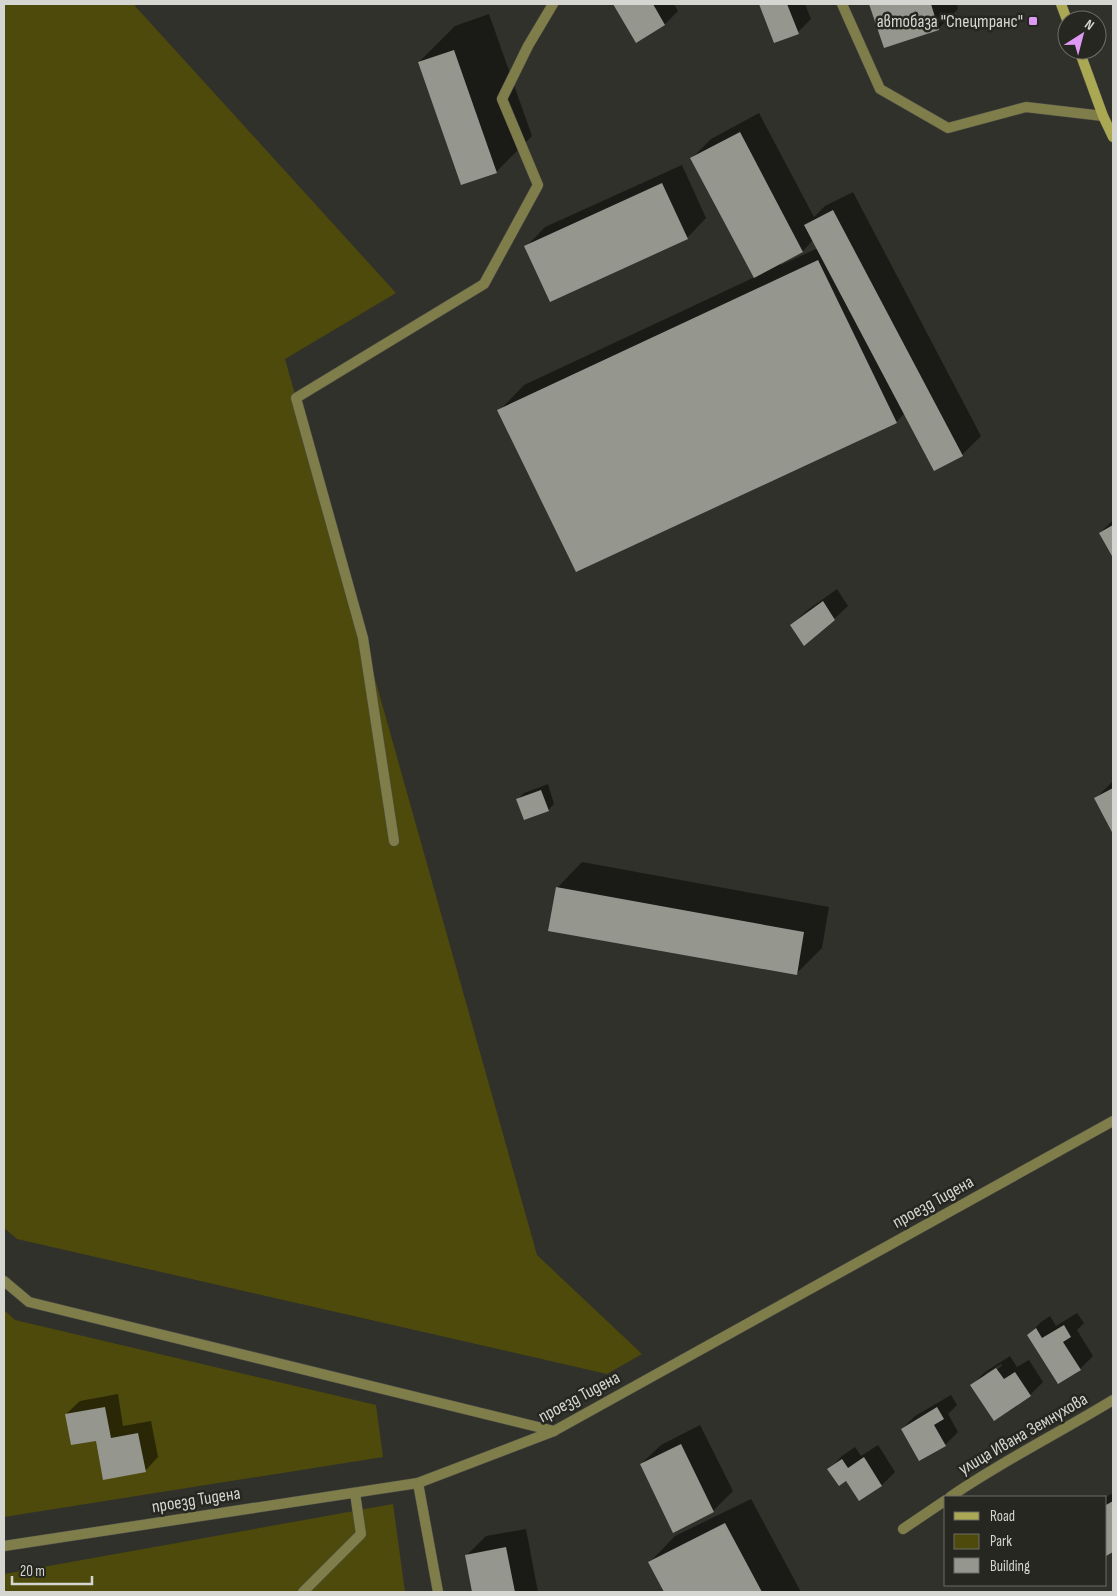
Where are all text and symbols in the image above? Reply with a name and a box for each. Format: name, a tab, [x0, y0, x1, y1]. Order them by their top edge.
north arrow	[1057, 10, 1107, 60]
place label: автобаза "Спецтранс"	[877, 11, 1023, 32]
marker: автобаза "Спецтранс"	[1027, 15, 1039, 27]
text: N	[1081, 16, 1097, 34]
street label: проезд Тидена	[889, 1171, 977, 1233]
street label: проезд Тидена	[535, 1367, 623, 1427]
street label: улица Ивана Земнухова	[955, 1388, 1091, 1479]
street label: проезд Тидена	[150, 1483, 242, 1517]
legend	[944, 1496, 1107, 1586]
text: Road	[990, 1507, 1015, 1526]
text: Park	[990, 1532, 1012, 1551]
scale bar	[12, 1554, 92, 1586]
text: Building	[990, 1557, 1030, 1576]
text: 20 m	[20, 1562, 45, 1581]

